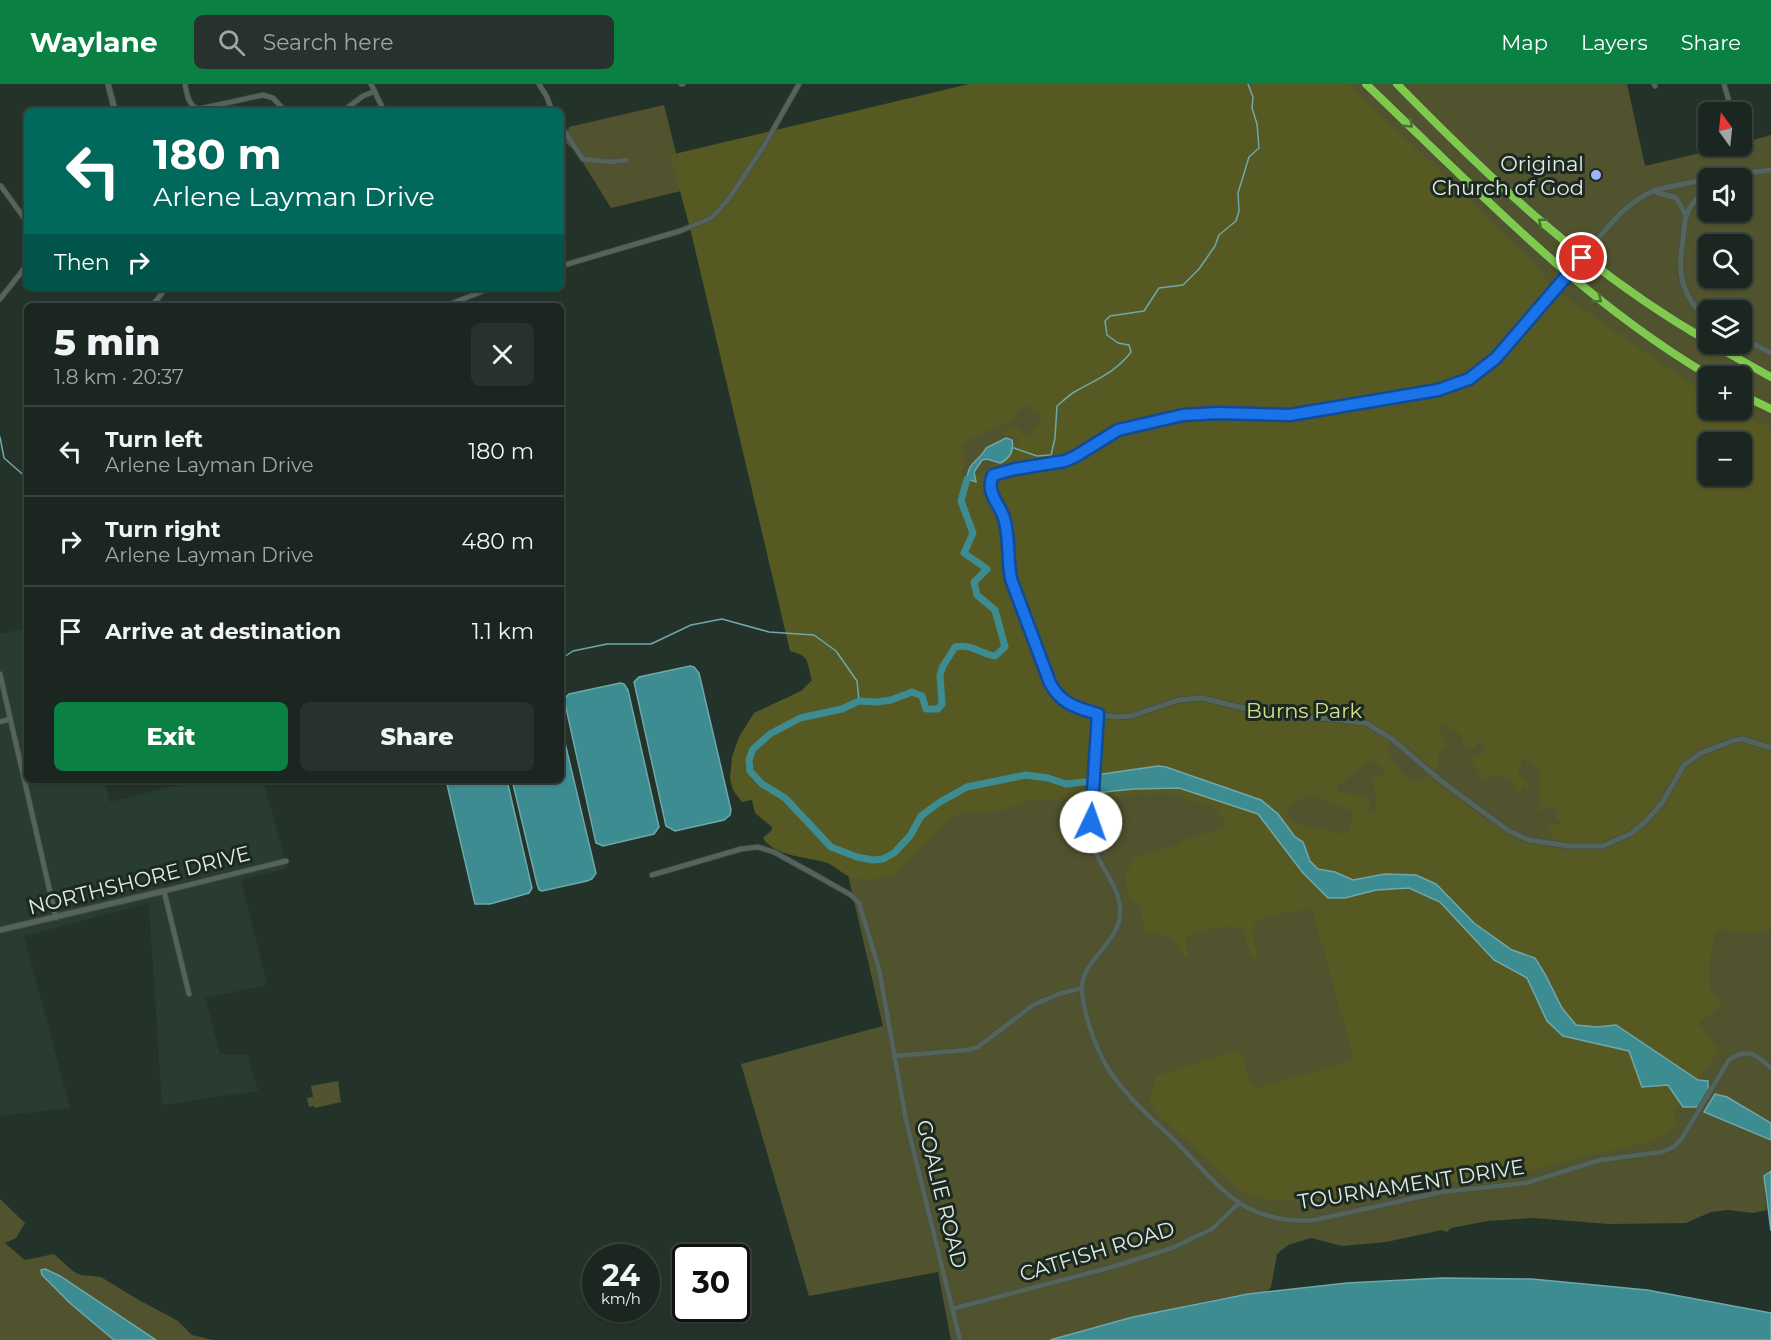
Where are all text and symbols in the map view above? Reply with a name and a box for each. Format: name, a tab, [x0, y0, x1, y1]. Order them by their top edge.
search box	[194, 15, 614, 69]
text: Waylane	[30, 25, 158, 59]
icon: search	[215, 26, 248, 59]
text: Search here	[263, 29, 393, 56]
text: Map	[1501, 30, 1548, 55]
text: Layers	[1581, 30, 1648, 55]
text: Share	[1681, 30, 1741, 55]
north arrow	[1698, 102, 1752, 156]
map controls	[1698, 102, 1752, 486]
one-way arrow	[1401, 117, 1412, 128]
text: 180 m	[153, 128, 282, 180]
icon: left	[54, 132, 132, 210]
place label: Original Church of God	[1432, 151, 1584, 200]
marker: Original Church of God	[1589, 168, 1603, 182]
button: sound	[1698, 168, 1752, 222]
text: Arlene Layman Drive	[153, 180, 435, 213]
one-way arrow	[1538, 218, 1549, 229]
pin	[1556, 232, 1607, 283]
button: search	[1698, 234, 1752, 288]
icon: arrive	[1565, 241, 1598, 274]
icon: right	[122, 246, 155, 279]
text: Then	[54, 249, 110, 276]
one-way arrow	[1591, 292, 1602, 303]
button: layers	[1698, 300, 1752, 354]
text: 5 min	[54, 320, 160, 364]
button: close	[471, 323, 534, 386]
text: 1.8 km · 20:37	[54, 365, 184, 389]
button: +	[1698, 366, 1752, 420]
text: Turn left	[105, 426, 203, 453]
button: −	[1698, 432, 1752, 486]
icon: left	[54, 435, 87, 468]
text: 180 m	[468, 438, 534, 465]
text: Arlene Layman Drive	[105, 453, 314, 477]
text: Turn right	[105, 516, 220, 543]
icon: right	[54, 525, 87, 558]
text: 480 m	[462, 528, 534, 555]
text: Arlene Layman Drive	[105, 543, 314, 567]
icon: arrive	[54, 615, 87, 648]
text: Arrive at destination	[105, 618, 341, 645]
text: 1.1 km	[472, 618, 534, 645]
park label: Burns Park	[1246, 698, 1362, 723]
button: Exit	[54, 702, 288, 771]
button: Share	[300, 702, 534, 771]
position arrow	[1059, 790, 1123, 854]
street label: NORTHSHORE DRIVE	[25, 840, 253, 920]
street label: GOALIE ROAD	[911, 1117, 973, 1271]
street label: TOURNAMENT DRIVE	[1296, 1154, 1526, 1214]
street label: CATFISH ROAD	[1016, 1216, 1178, 1286]
speed limit sign: 30	[672, 1244, 750, 1322]
text: 24	[602, 1257, 640, 1294]
text: km/h	[601, 1289, 641, 1308]

